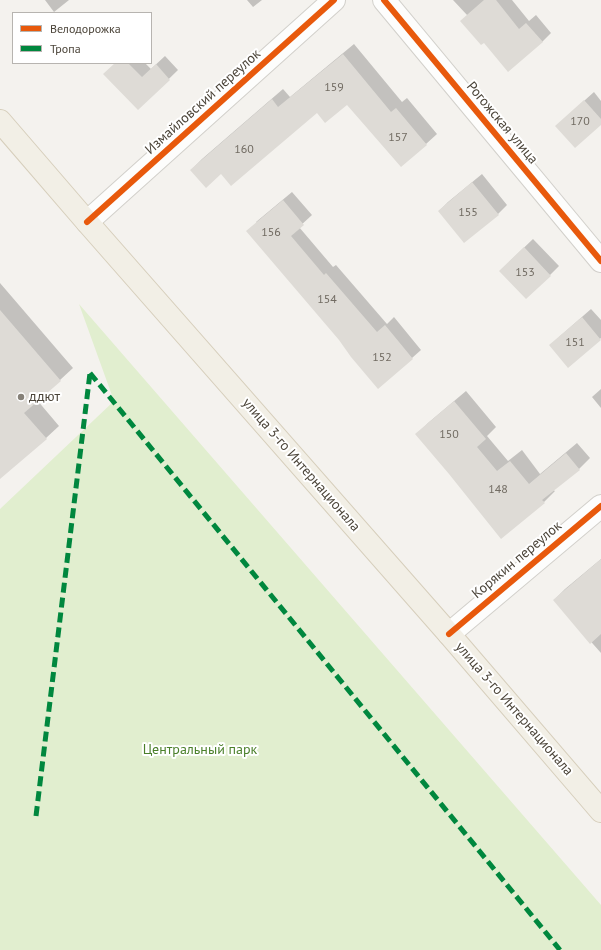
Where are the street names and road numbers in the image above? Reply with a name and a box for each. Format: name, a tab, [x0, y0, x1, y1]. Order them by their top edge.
street label: Измайловский переулок	[142, 46, 264, 158]
street label: Рогожская улица	[463, 78, 541, 168]
street label: улица 3-го Интернационала	[239, 395, 363, 535]
street label: Корякин переулок	[469, 518, 565, 602]
street label: улица 3-го Интернационала	[452, 639, 576, 779]

